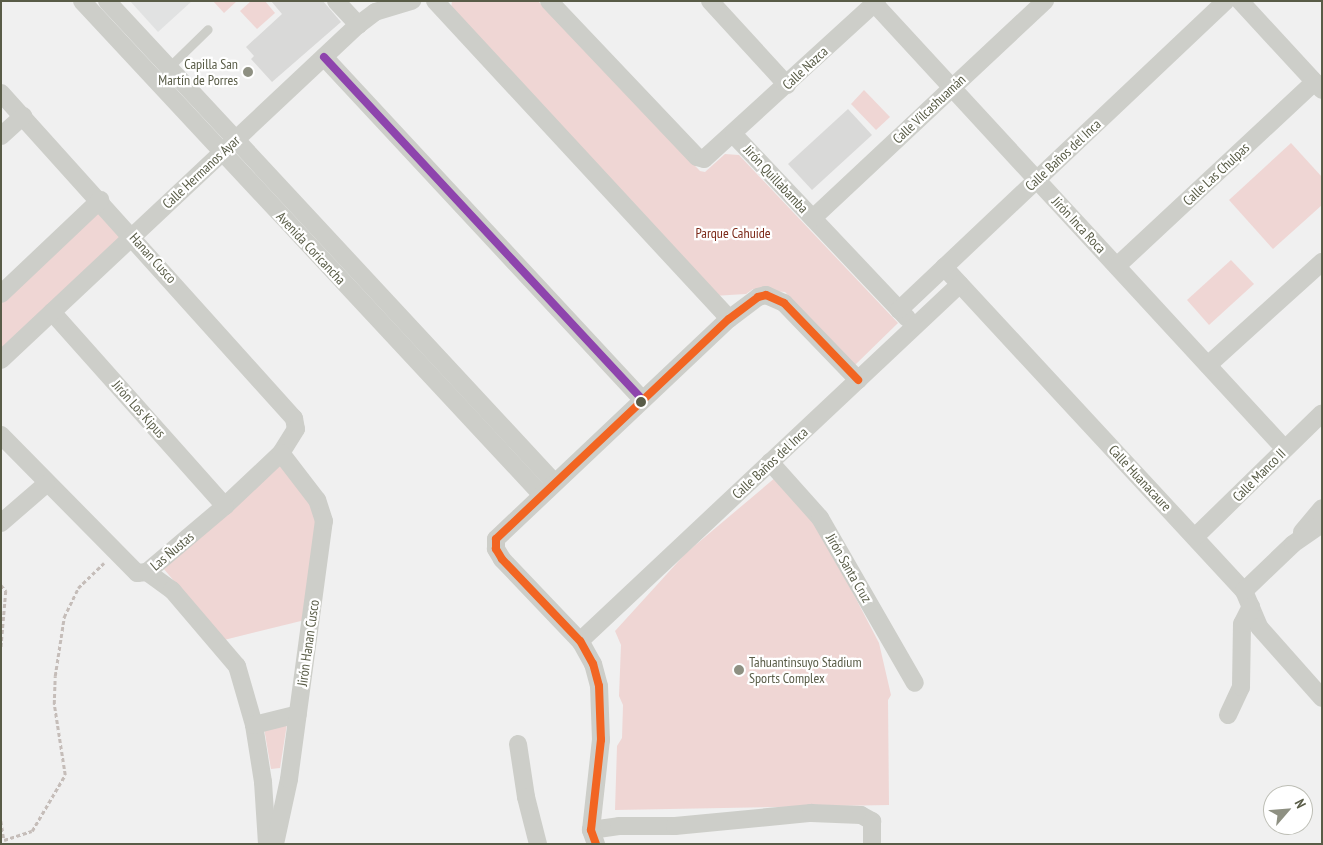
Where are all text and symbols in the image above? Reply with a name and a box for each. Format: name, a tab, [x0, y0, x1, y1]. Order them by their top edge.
street label: Calle Nazca	[779, 43, 831, 93]
place label: Capilla San Martín de Porres	[158, 56, 238, 88]
marker: Capilla San Martín de Porres	[242, 66, 254, 78]
street label: Calle Vilcashuamán	[889, 71, 969, 147]
street label: Calle Baños del Inca	[1022, 116, 1104, 194]
street label: Calle Hermanos Ayar	[159, 132, 243, 212]
street label: Calle Las Chulpas	[1179, 139, 1253, 209]
street label: Jirón Quillabamba	[740, 142, 812, 216]
street label: Jirón Inca Roca	[1049, 193, 1109, 257]
street label: Avenida Coricancha	[273, 208, 349, 288]
park label: Parque Cahuide	[695, 225, 771, 241]
street label: Hanan Cusco	[126, 229, 180, 287]
street label: Jirón Los Kipus	[109, 377, 169, 441]
unlabelled marker	[636, 397, 646, 407]
street label: Calle Baños del Inca	[729, 424, 811, 502]
street label: Calle Huanacaure	[1105, 441, 1175, 515]
street label: Calle Manco II	[1229, 445, 1289, 505]
street label: Las Ñustas	[147, 528, 197, 574]
street label: Jirón Santa Cruz	[823, 531, 875, 605]
street label: Jirón Hanan Cusco	[294, 599, 322, 687]
place label: Tahuantinsuyo Stadium Sports Complex	[749, 654, 862, 686]
marker: Tahuantinsuyo Stadium Sports Complex	[733, 664, 745, 676]
north arrow	[1263, 785, 1313, 835]
text: N	[1291, 796, 1310, 811]

